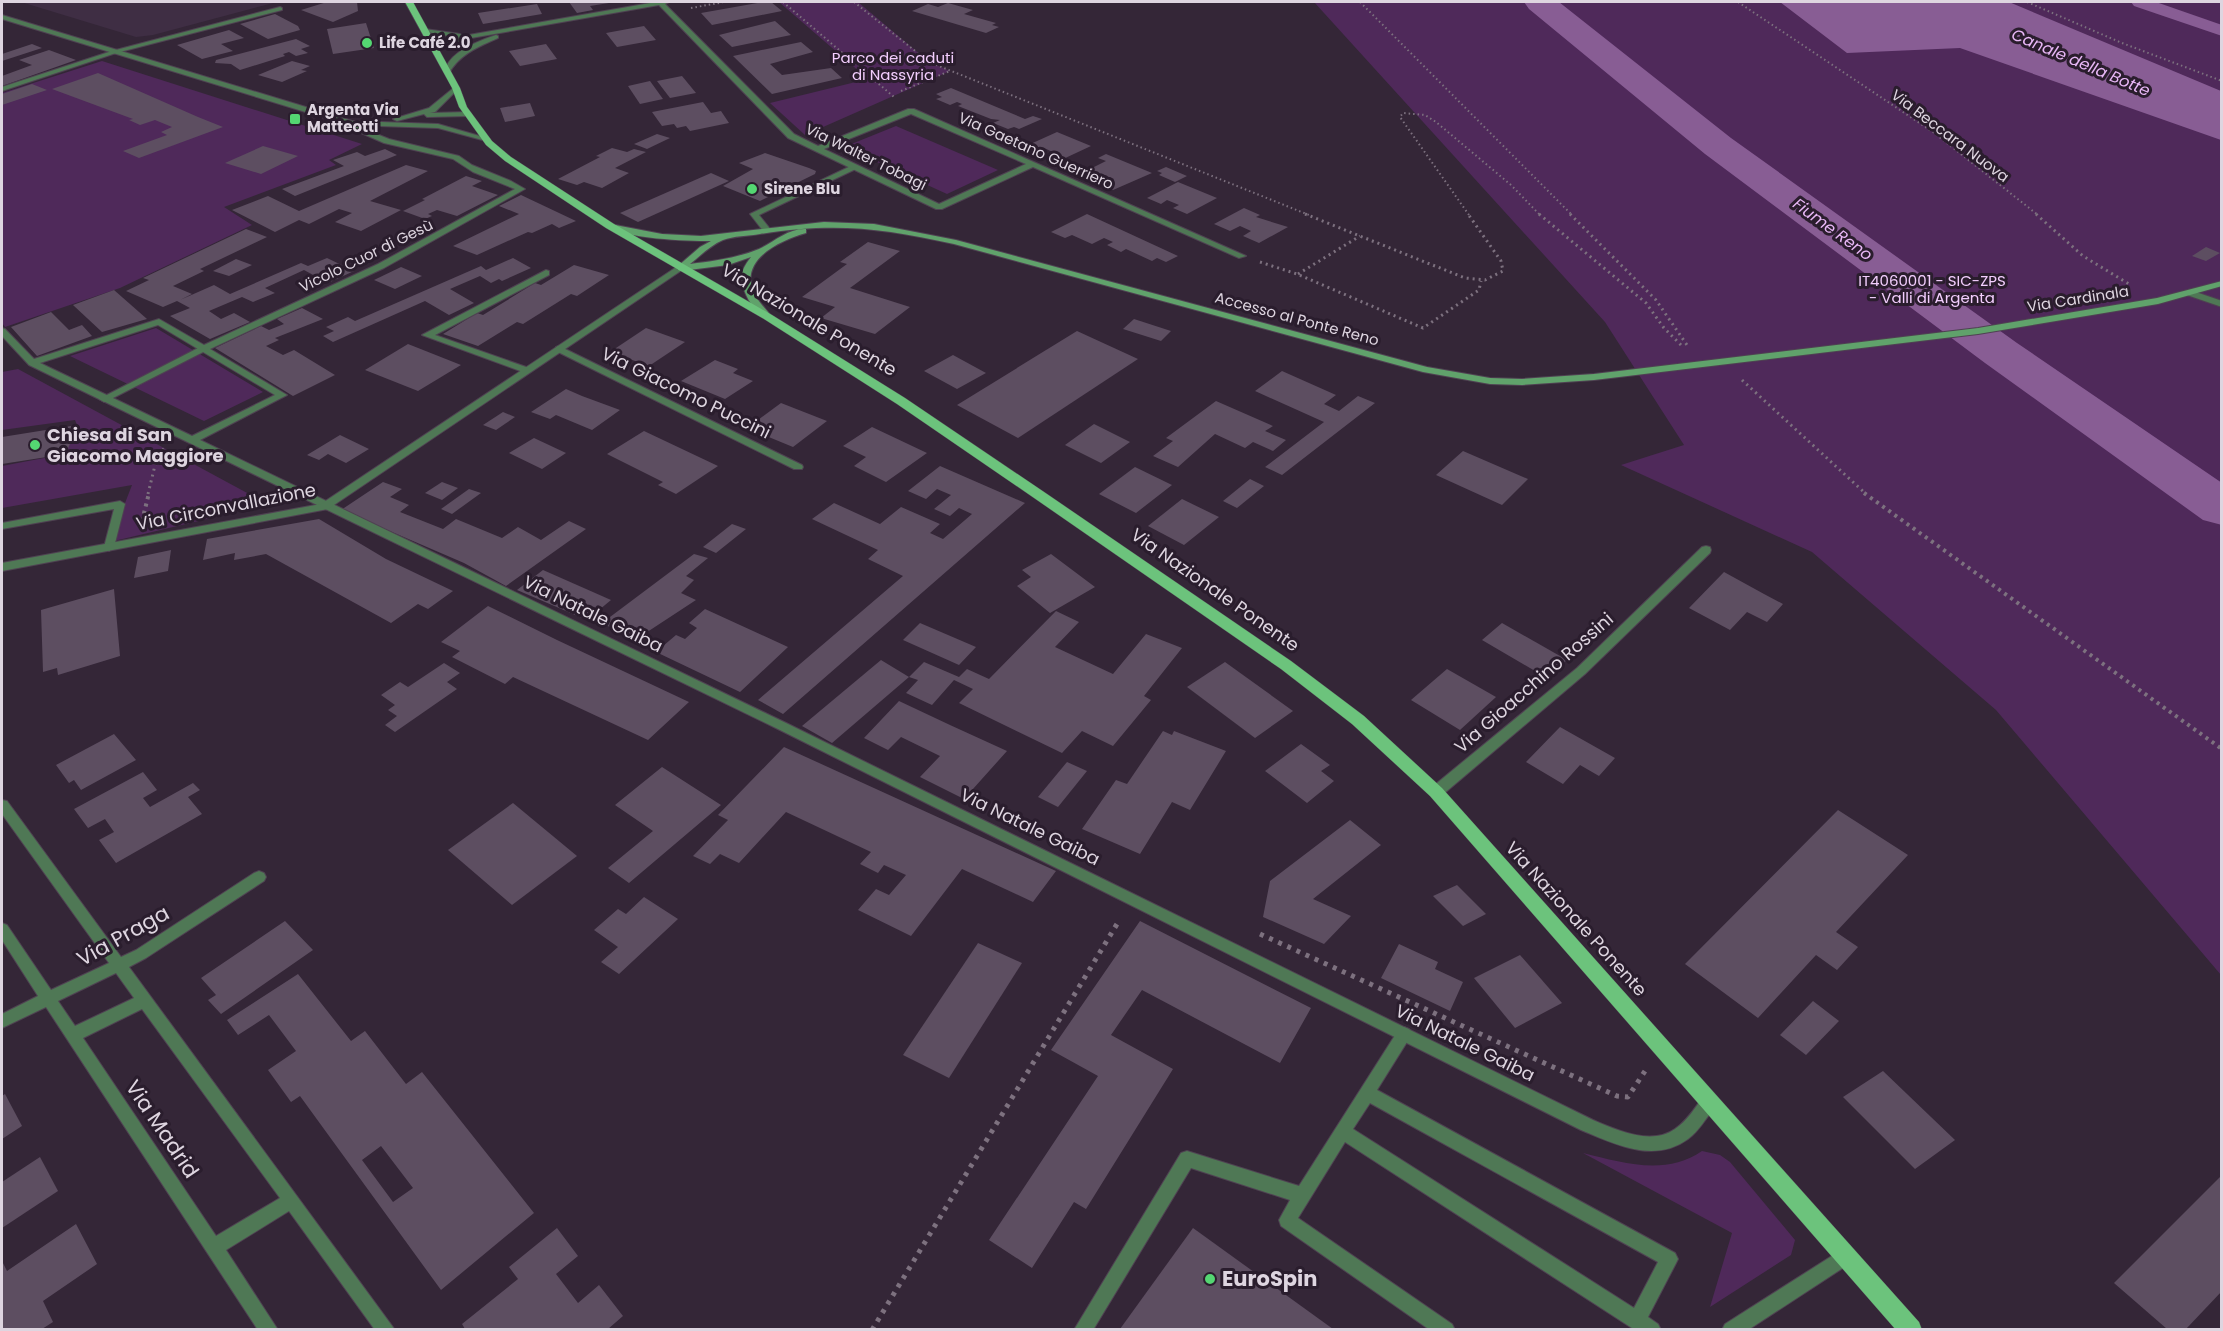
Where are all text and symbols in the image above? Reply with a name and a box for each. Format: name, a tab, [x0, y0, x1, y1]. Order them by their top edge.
water label: Canale della Botte	[2008, 23, 2154, 102]
place label: Life Café 2.0	[379, 32, 471, 53]
marker: Life Café 2.0	[360, 36, 374, 50]
park label: Parco dei caduti di Nassyria	[832, 47, 954, 85]
street label: Via Beccara Nuova	[1887, 84, 2014, 187]
place label: Argenta Via Matteotti	[307, 99, 399, 137]
street label: Via Gaetano Guerriero	[955, 107, 1117, 194]
marker: Argenta Via Matteotti	[288, 112, 302, 126]
street label: Via Walter Tobagi	[802, 118, 930, 195]
place label: Sirene Blu	[764, 178, 840, 199]
marker: Sirene Blu	[745, 182, 759, 196]
water label: Fiume Reno	[1788, 193, 1877, 266]
street label: Vicolo Cuor di Gesù	[295, 214, 436, 297]
street label: Via Nazionale Ponente	[717, 257, 902, 382]
park label: IT4060001 - SIC-ZPS - Valli di Argenta	[1858, 270, 2006, 308]
street label: Via Cardinala	[2026, 280, 2130, 317]
street label: Accesso al Ponte Reno	[1213, 287, 1381, 351]
street label: Via Giacomo Puccini	[597, 341, 775, 444]
place label: Chiesa di San Giacomo Maggiore	[47, 422, 224, 468]
marker: Chiesa di San Giacomo Maggiore	[28, 438, 42, 452]
street label: Via Circonvallazione	[134, 477, 318, 536]
street label: Via Nazionale Ponente	[1126, 522, 1305, 657]
street label: Via Natale Gaiba	[519, 569, 667, 658]
street label: Via Gioacchino Rossini	[1449, 607, 1618, 759]
street label: Via Natale Gaiba	[956, 782, 1104, 871]
street label: Via Nazionale Ponente	[1500, 836, 1653, 1002]
street label: Via Praga	[71, 898, 174, 973]
street label: Via Natale Gaiba	[1391, 998, 1539, 1087]
street label: Via Madrid	[119, 1074, 206, 1184]
place label: EuroSpin	[1222, 1264, 1317, 1293]
marker: EuroSpin	[1203, 1272, 1217, 1286]

